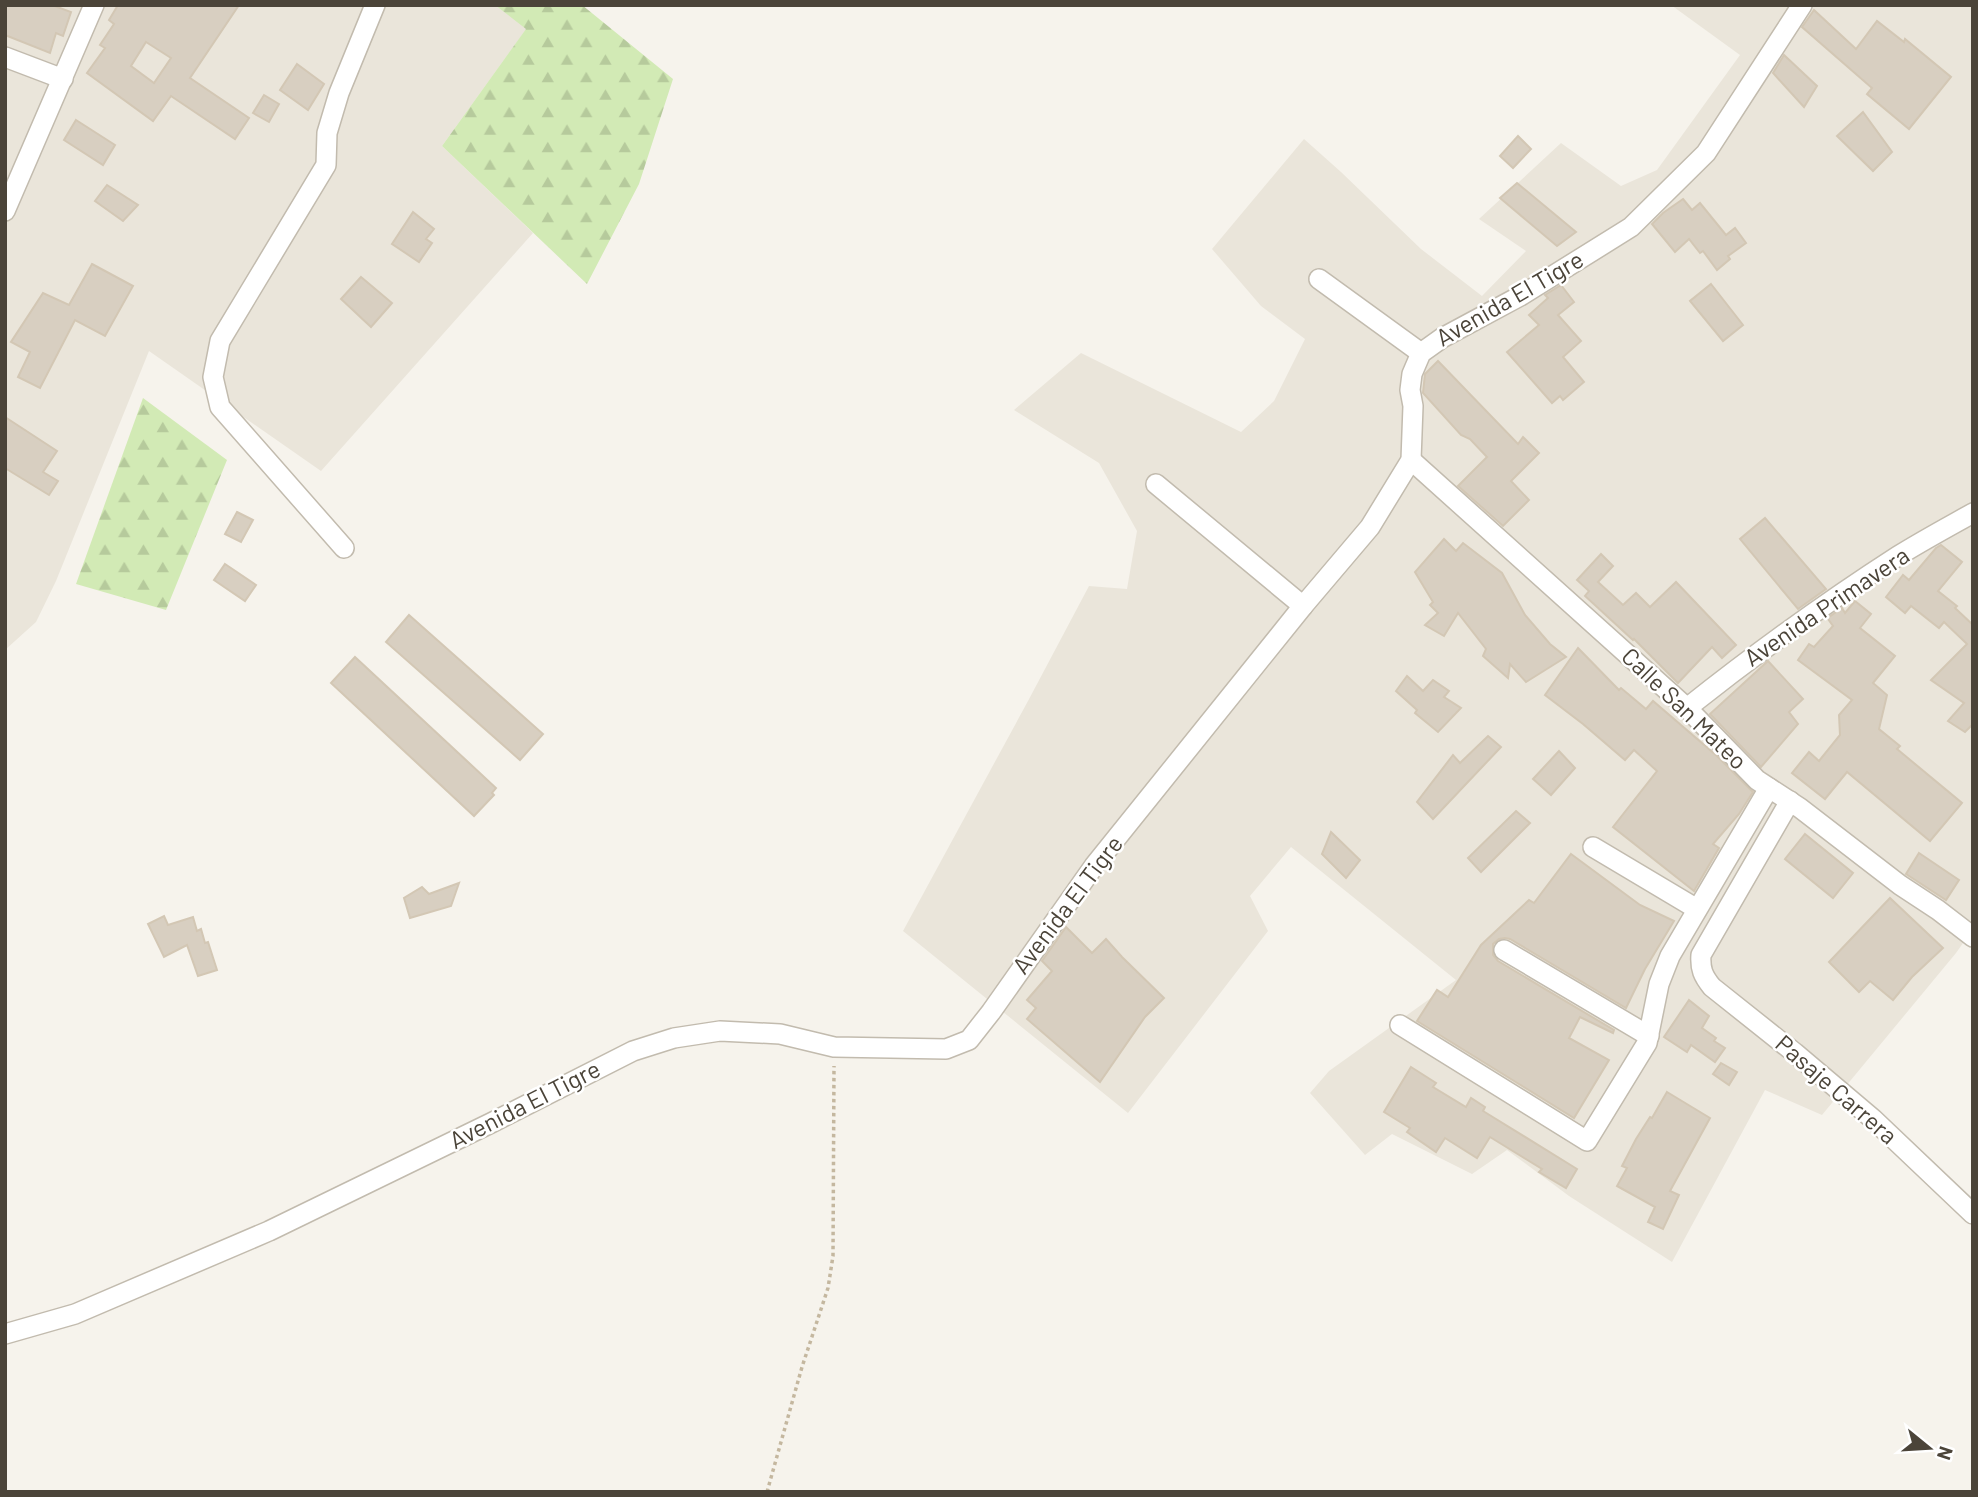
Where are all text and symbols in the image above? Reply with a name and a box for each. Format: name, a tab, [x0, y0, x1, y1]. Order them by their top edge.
street label: Avenida El Tigre	[1430, 244, 1588, 352]
street label: Avenida Primavera	[1738, 540, 1914, 672]
street label: Calle San Mateo	[1616, 641, 1754, 775]
street label: Avenida El Tigre	[1005, 829, 1128, 979]
street label: Pasaje Carrera	[1770, 1028, 1904, 1149]
street label: Avenida El Tigre	[444, 1053, 605, 1154]
north arrow	[1894, 1413, 1964, 1483]
text: N	[1933, 1444, 1959, 1463]

